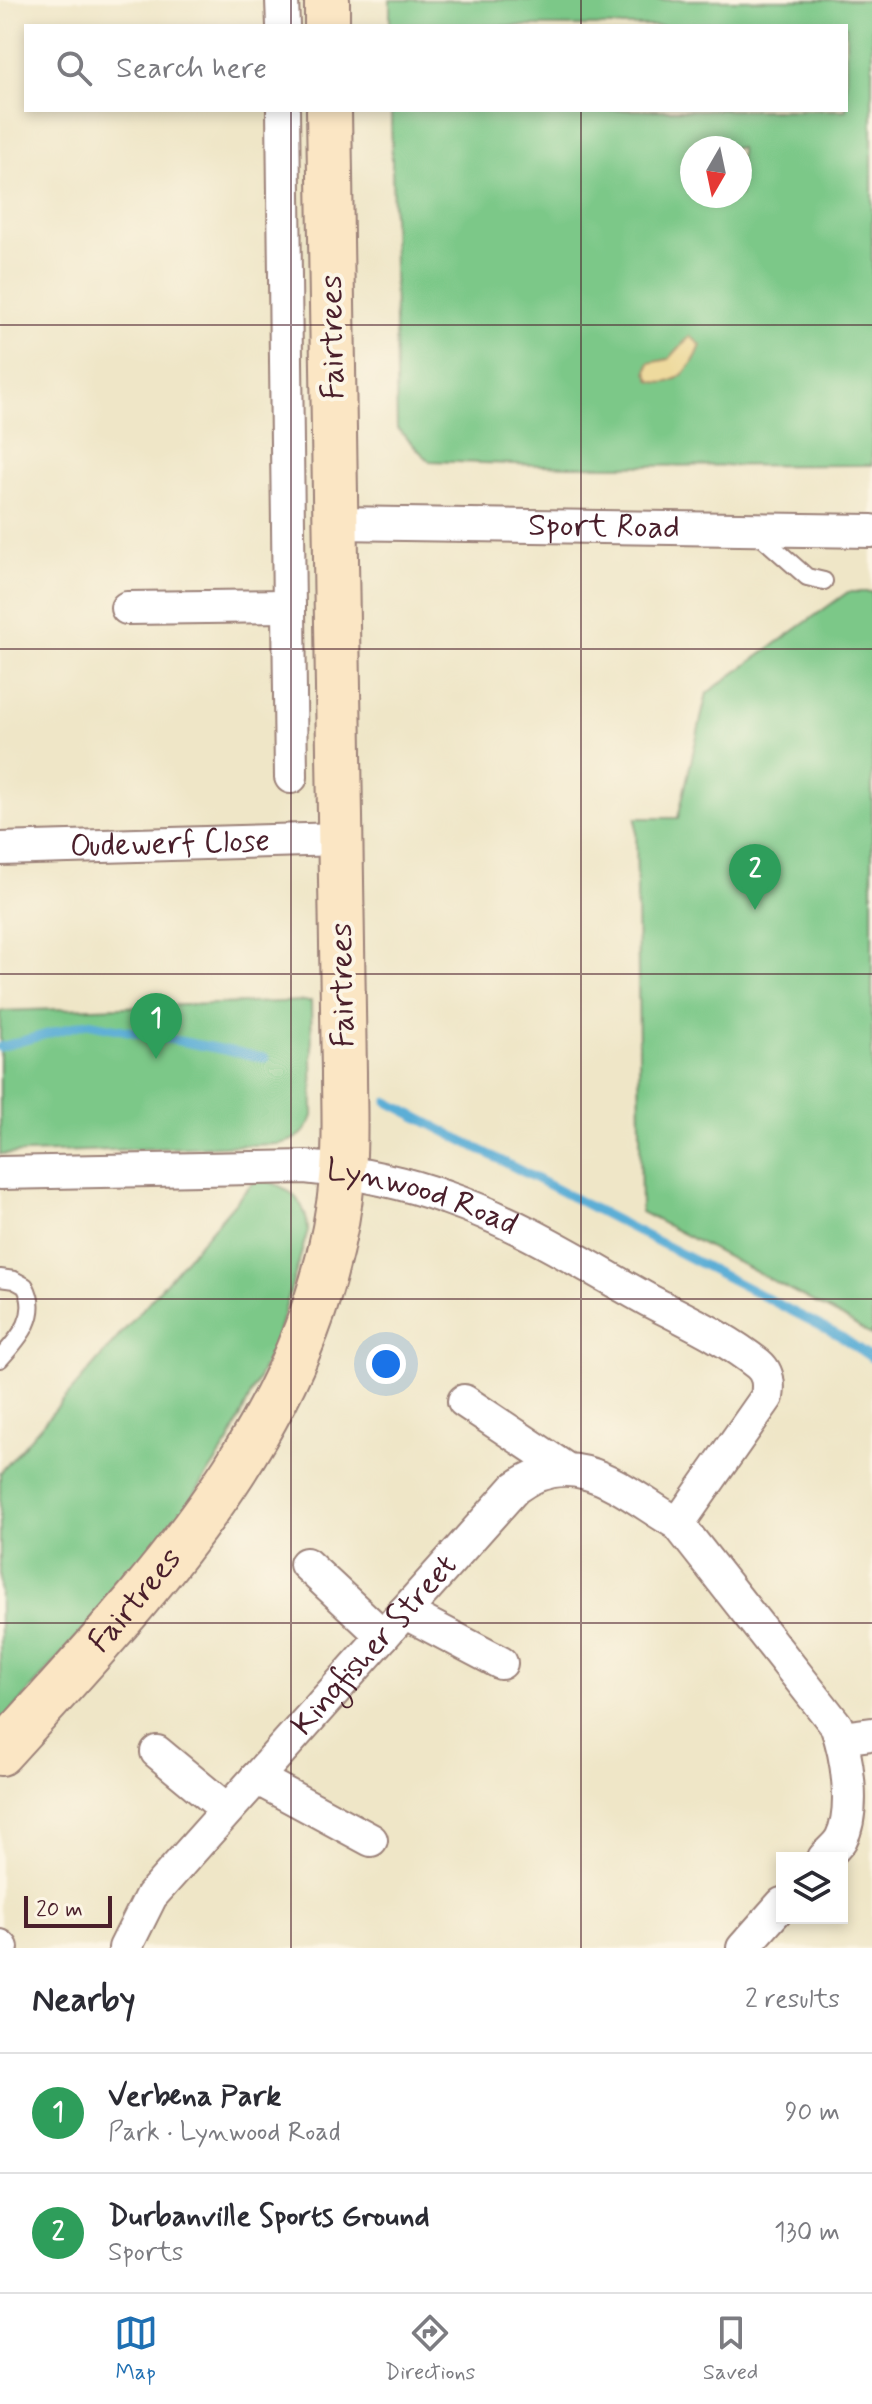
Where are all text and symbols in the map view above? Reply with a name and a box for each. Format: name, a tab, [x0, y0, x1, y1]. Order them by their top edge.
search box	[24, 24, 848, 112]
icon: search	[52, 46, 96, 90]
text: Search here	[116, 49, 267, 88]
north arrow	[680, 136, 752, 208]
street label: Fairtrees	[311, 274, 355, 400]
street label: Sport Road	[528, 505, 680, 549]
street label: Oudewerf Close	[69, 820, 271, 868]
pin: 2	[729, 844, 781, 910]
street label: Fairtrees	[321, 922, 365, 1048]
pin: 1	[130, 993, 182, 1059]
street label: Lynwood Road	[324, 1149, 524, 1246]
your location	[366, 1344, 406, 1384]
street label: Fairtrees	[79, 1539, 192, 1662]
street label: Kingfisher Street	[282, 1546, 467, 1745]
map controls	[776, 1852, 848, 1924]
button: layers	[776, 1852, 848, 1924]
scale bar	[24, 1892, 112, 1928]
text: 20 m	[36, 1896, 83, 1924]
text: Nearby	[32, 1978, 136, 2023]
text: 2 results	[745, 1983, 840, 2017]
text: Verbena Park	[108, 2077, 281, 2116]
text: 1	[52, 2096, 64, 2130]
text: 90 m	[785, 2096, 840, 2130]
text: Park · Lynwood Road	[108, 2116, 341, 2150]
text: Durbanville Sports Ground	[108, 2197, 430, 2236]
text: 2	[52, 2216, 64, 2250]
text: 130 m	[774, 2216, 840, 2250]
text: Sports	[108, 2236, 183, 2270]
tab: Map	[114, 2311, 158, 2387]
tab: Directions	[385, 2311, 475, 2387]
tab: Saved	[703, 2311, 758, 2387]

